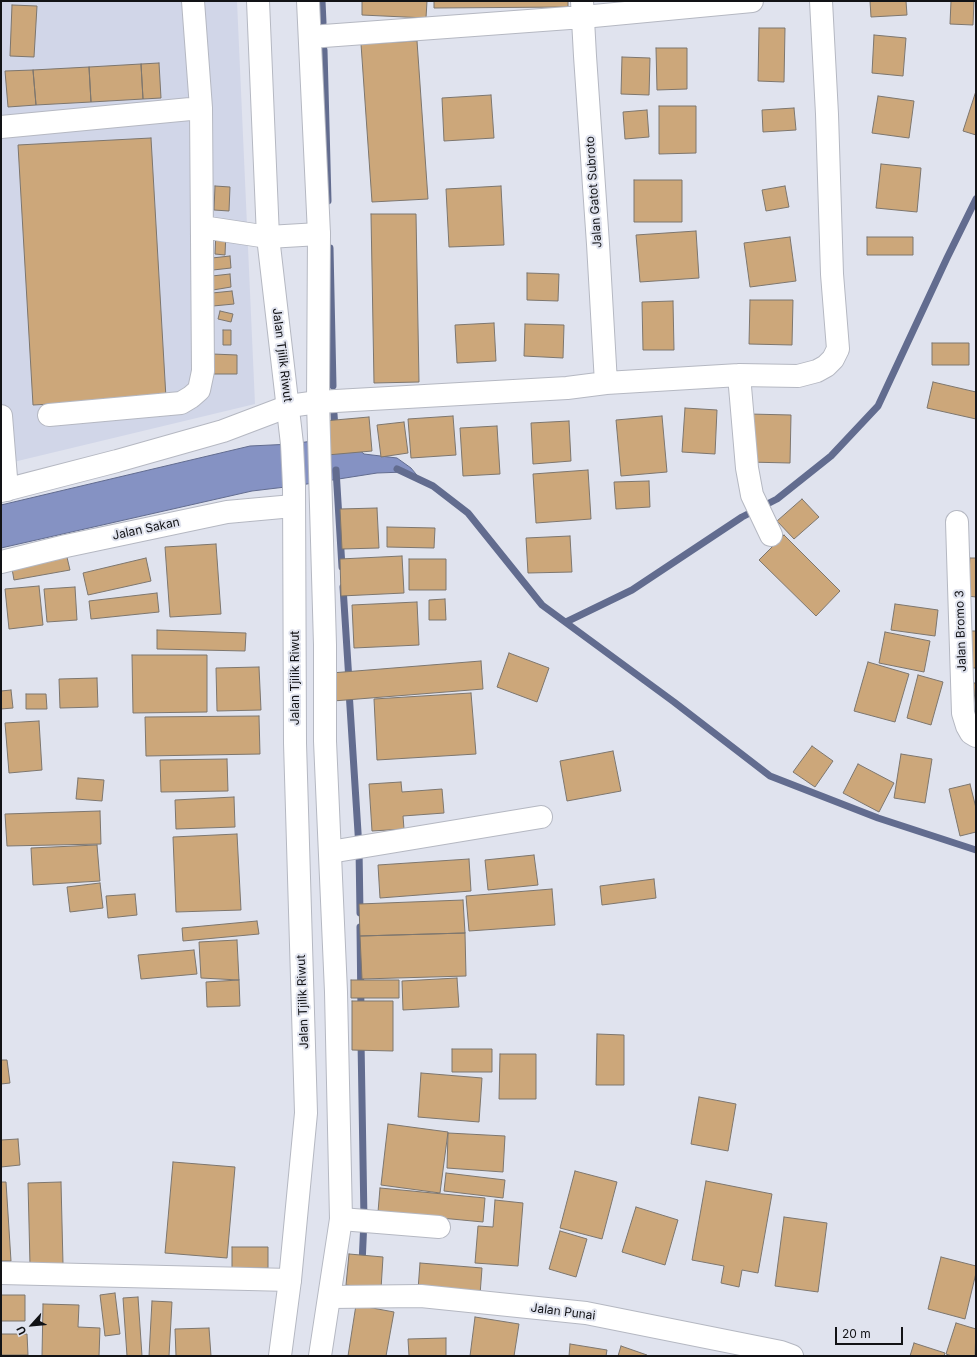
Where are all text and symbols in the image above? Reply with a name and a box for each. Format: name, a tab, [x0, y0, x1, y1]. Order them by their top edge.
street label: Jalan Gatot Subroto	[583, 135, 605, 249]
street label: Jalan Tjilik Riwut	[269, 307, 295, 403]
street label: Jalan Sakan	[111, 515, 181, 543]
street label: Jalan Bromo 3	[952, 590, 970, 672]
street label: Jalan Tjilik Riwut	[288, 631, 302, 725]
street label: Jalan Tjilik Riwut	[294, 955, 312, 1049]
street label: Jalan Punai	[530, 1301, 596, 1323]
north arrow	[12, 1305, 52, 1345]
scale bar	[837, 1319, 905, 1345]
text: U	[13, 1324, 29, 1337]
text: 20 m	[842, 1326, 871, 1341]

